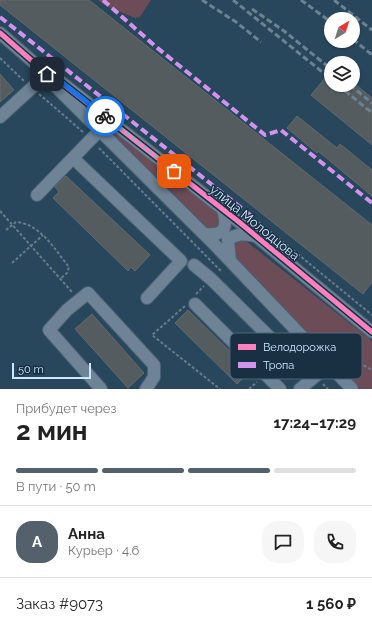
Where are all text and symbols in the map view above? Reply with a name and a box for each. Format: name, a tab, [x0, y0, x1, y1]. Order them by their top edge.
north arrow	[324, 12, 360, 48]
map controls	[324, 12, 360, 92]
button: layers	[324, 56, 360, 92]
pin	[30, 57, 64, 91]
icon: home	[36, 63, 58, 85]
courier	[85, 96, 125, 136]
icon: bike	[94, 105, 116, 127]
pin	[157, 154, 191, 188]
icon: bag	[163, 160, 185, 182]
street label: улица Молодцова	[207, 182, 303, 263]
legend	[230, 333, 362, 379]
text: Велодорожка	[263, 341, 336, 354]
text: Тропа	[263, 359, 294, 372]
scale bar	[12, 361, 91, 380]
text: 50 m	[18, 363, 44, 376]
text: Прибудет через	[16, 401, 116, 416]
text: 17:24–17:29	[274, 414, 356, 432]
text: 2 мин	[16, 416, 88, 446]
text: В пути · 50 m	[16, 479, 96, 494]
button: chat	[262, 521, 304, 563]
button: phone	[314, 521, 356, 563]
text: Анна	[68, 525, 105, 543]
text: А	[32, 533, 42, 551]
text: Курьер · 4.6	[68, 543, 139, 558]
text: Заказ #9073	[16, 595, 103, 613]
text: 1 560 ₽	[306, 595, 356, 613]

